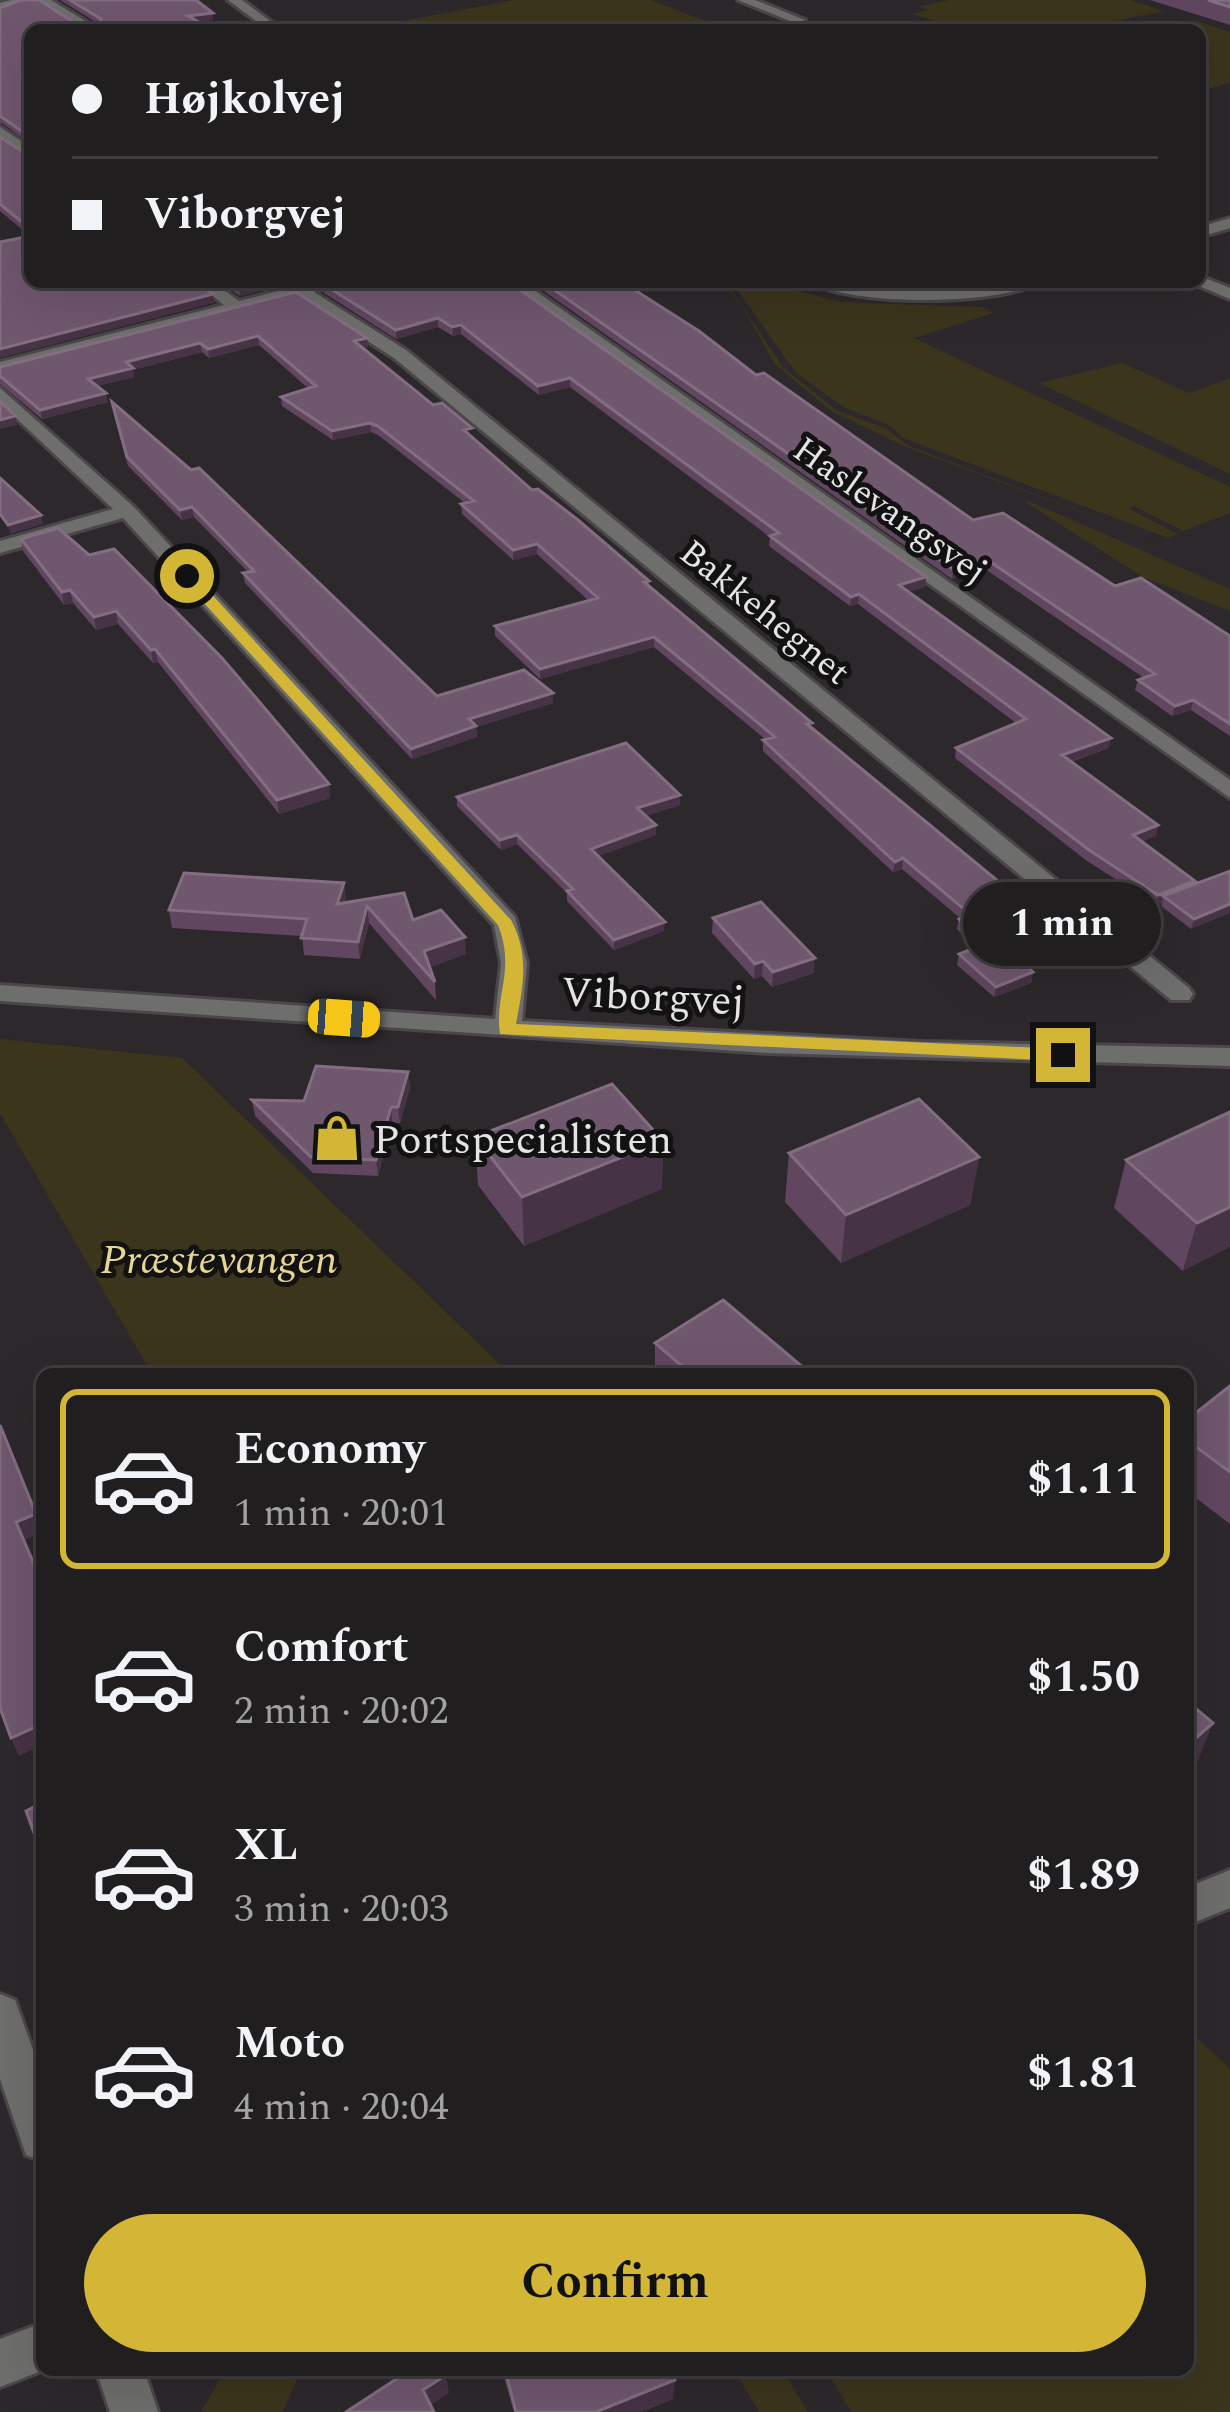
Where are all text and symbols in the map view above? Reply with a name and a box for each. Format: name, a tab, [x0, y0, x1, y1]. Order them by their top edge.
text: Højkolvej	[144, 65, 345, 134]
text: Viborgvej	[144, 180, 346, 249]
street label: Haslevangsvej	[781, 423, 998, 599]
street label: Bakkehegnet	[667, 527, 862, 699]
route start	[160, 549, 214, 603]
callout: 1 min	[964, 881, 1162, 965]
text: 1 min	[1010, 894, 1114, 953]
street label: Viborgvej	[559, 961, 746, 1034]
car	[307, 998, 381, 1038]
route end	[1036, 1028, 1090, 1082]
place label: Portspecialisten	[373, 1109, 672, 1172]
shop icon: Portspecialisten	[312, 1113, 362, 1163]
park label: Præstevangen	[100, 1229, 338, 1292]
text: Economy	[234, 1415, 425, 1484]
icon: car	[90, 1425, 198, 1533]
text: $1.11	[1027, 1445, 1140, 1514]
text: 1 min · 20:01	[234, 1484, 449, 1543]
text: Comfort	[234, 1613, 409, 1682]
icon: car	[90, 1623, 198, 1731]
text: $1.50	[1027, 1643, 1140, 1712]
text: 2 min · 20:02	[234, 1682, 449, 1741]
text: XL	[234, 1811, 298, 1880]
icon: car	[90, 1821, 198, 1929]
text: $1.89	[1027, 1841, 1140, 1910]
text: 3 min · 20:03	[234, 1880, 449, 1939]
text: Moto	[234, 2009, 345, 2078]
icon: car	[90, 2019, 198, 2127]
text: $1.81	[1027, 2039, 1140, 2108]
text: 4 min · 20:04	[234, 2078, 449, 2137]
button: Confirm	[84, 2214, 1146, 2352]

